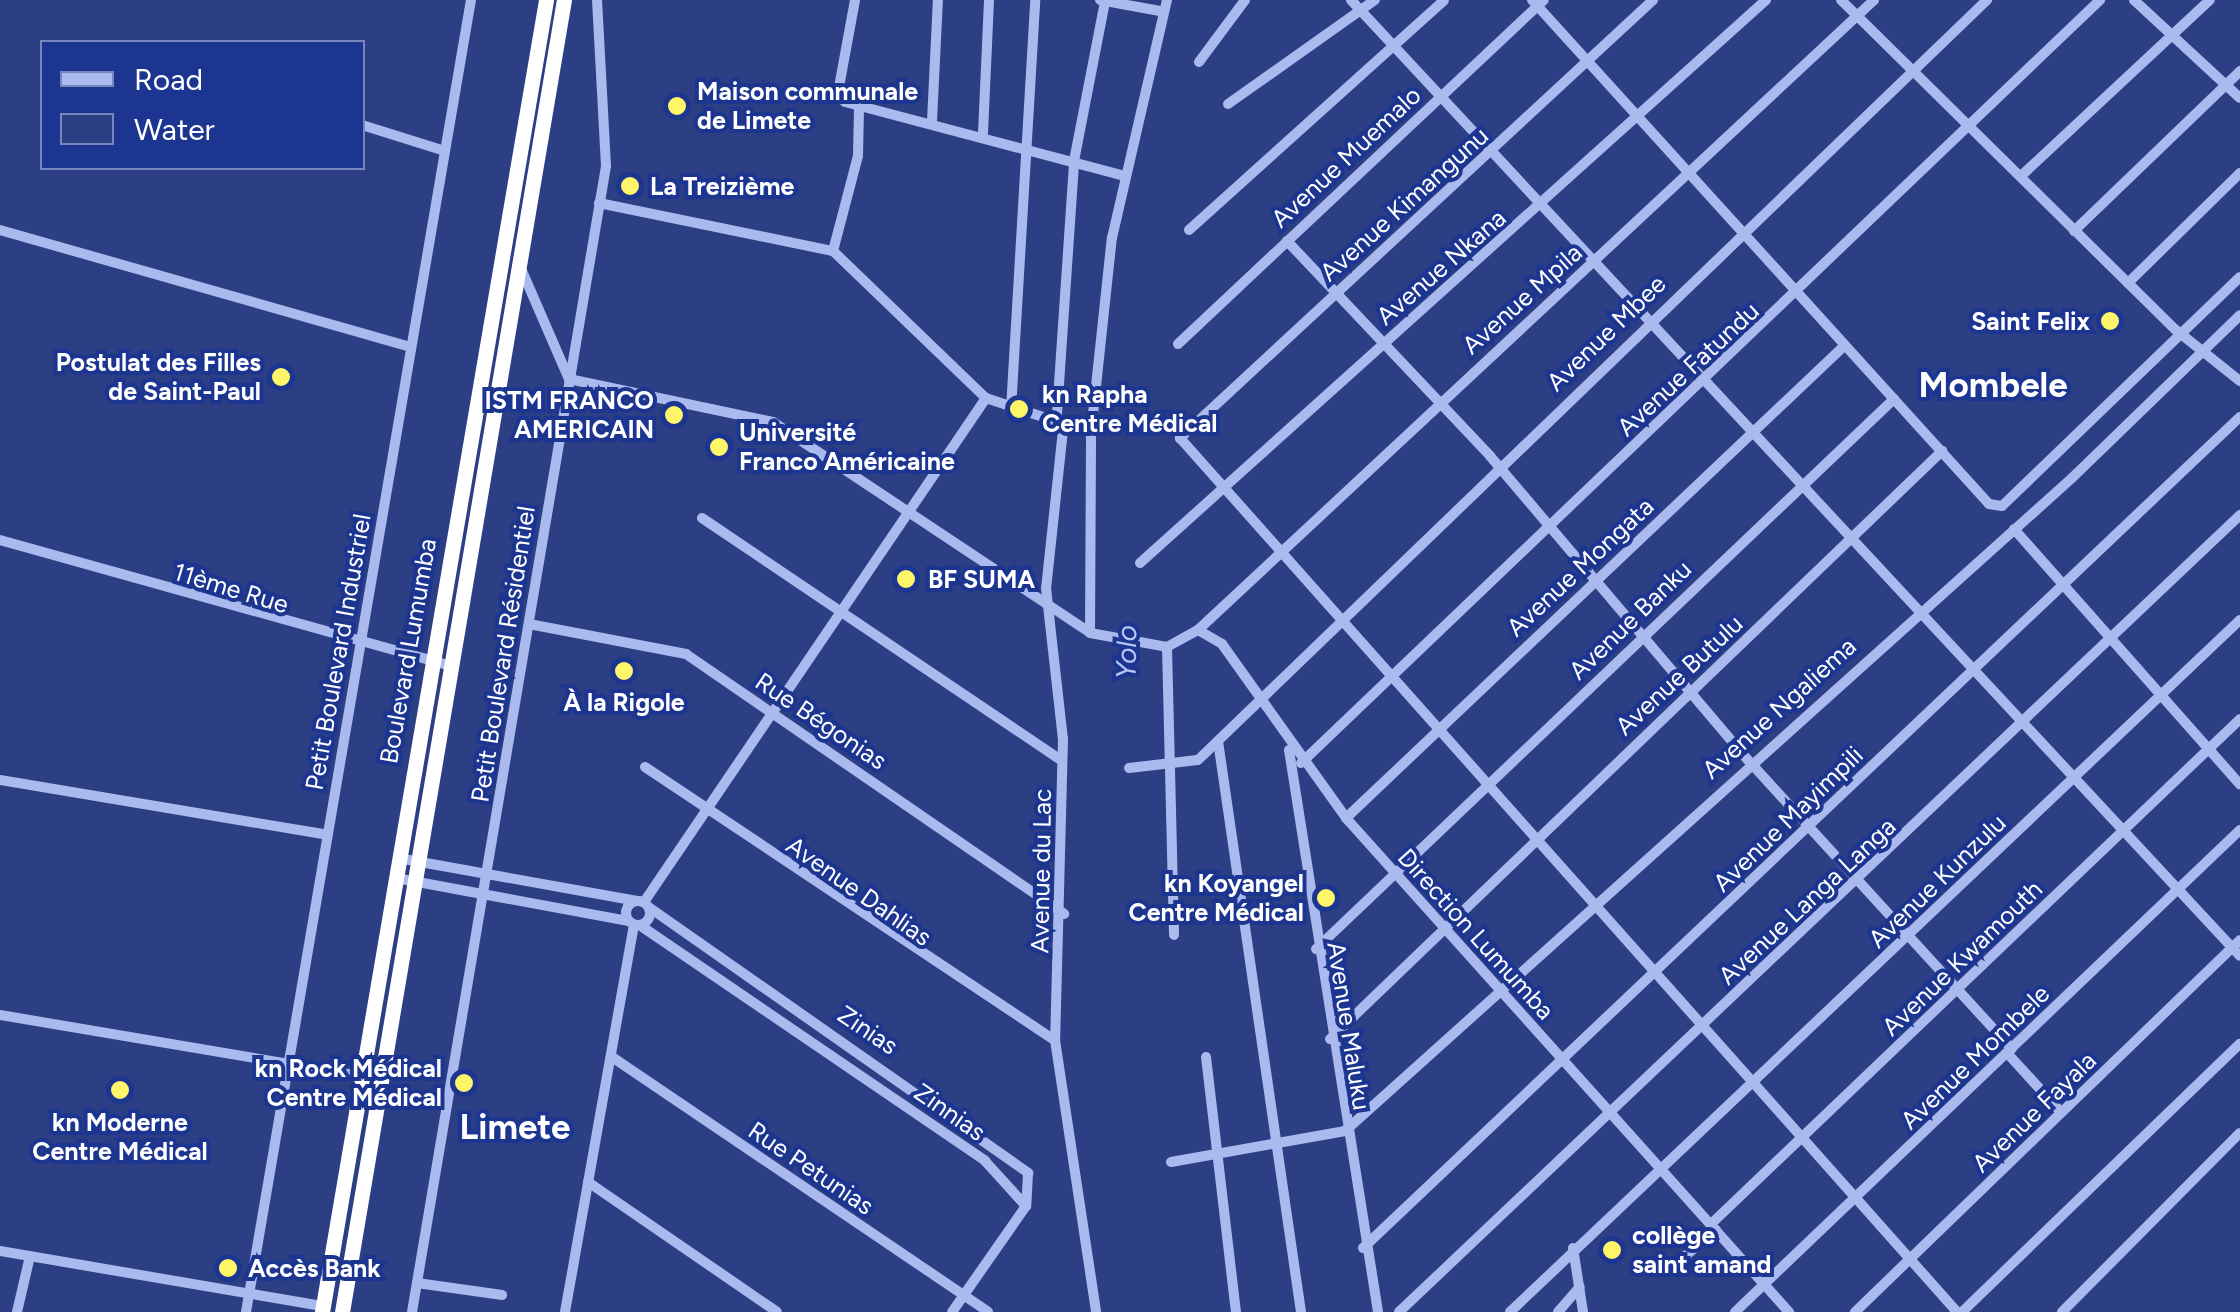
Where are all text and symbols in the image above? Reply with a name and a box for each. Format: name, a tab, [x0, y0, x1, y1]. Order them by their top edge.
legend	[40, 40, 365, 170]
text: Road	[134, 61, 203, 98]
place label: Maison communale de Limete	[697, 77, 918, 136]
street label: Avenue Muemalo	[1265, 80, 1427, 234]
marker: Maison communale de Limete	[666, 95, 688, 117]
text: Water	[134, 111, 215, 148]
street label: Avenue Kimangunu	[1314, 120, 1494, 288]
place label: La Treizième	[650, 171, 794, 201]
marker: La Treizième	[619, 175, 641, 197]
street label: Avenue Nkana	[1370, 203, 1512, 331]
street label: Avenue Mpila	[1456, 237, 1588, 361]
street label: Avenue Mbee	[1540, 269, 1672, 397]
street label: Avenue Fatundu	[1611, 296, 1765, 442]
place label: Saint Felix	[1971, 306, 2090, 336]
marker: Saint Felix	[2099, 310, 2121, 332]
place label: Postulat des Filles de Saint-Paul	[56, 348, 261, 407]
district label: Mombele	[1918, 364, 2068, 406]
marker: Postulat des Filles de Saint-Paul	[270, 366, 292, 388]
place label: kn Rapha Centre Médical	[1042, 380, 1217, 439]
place label: ISTM FRANCO AMERICAIN	[485, 386, 654, 445]
marker: kn Rapha Centre Médical	[1006, 396, 1032, 422]
marker: ISTM FRANCO AMERICAIN	[663, 404, 685, 426]
place label: Université Franco Américaine	[739, 418, 955, 477]
marker: Université Franco Américaine	[708, 436, 730, 458]
street label: Avenue Mongata	[1500, 491, 1660, 643]
street label: Petit Boulevard Résidentiel	[465, 504, 541, 804]
street label: Petit Boulevard Industriel	[299, 512, 377, 792]
street label: Boulevard Lumumba	[373, 536, 443, 766]
street label: Avenue Banku	[1562, 554, 1698, 686]
street label: 11ème Rue	[170, 556, 292, 620]
place label: BF SUMA	[928, 564, 1035, 594]
marker: BF SUMA	[893, 566, 919, 592]
street label: Avenue Butulu	[1609, 609, 1749, 741]
water label: Yolo	[1109, 625, 1143, 679]
street label: Avenue Ngaliema	[1696, 631, 1862, 785]
marker: À la Rigole	[613, 660, 635, 682]
street label: Rue Bégonias	[750, 666, 892, 776]
place label: À la Rigole	[563, 687, 685, 717]
street label: Avenue Mayimpili	[1707, 740, 1869, 898]
street label: Avenue du Lac	[1025, 788, 1057, 954]
street label: Avenue Kunzulu	[1862, 808, 2012, 954]
street label: Avenue Langa Langa	[1712, 811, 1902, 991]
street label: Avenue Dahlias	[781, 830, 937, 952]
street label: Direction Lumumba	[1391, 842, 1561, 1026]
place label: kn Koyangel Centre Médical	[1129, 869, 1304, 928]
street label: Avenue Kwamouth	[1876, 874, 2048, 1042]
marker: kn Koyangel Centre Médical	[1313, 885, 1339, 911]
street label: Avenue Maluku	[1321, 940, 1377, 1112]
street label: Avenue Mombele	[1894, 978, 2056, 1136]
street label: Zinias	[832, 999, 904, 1061]
street label: Avenue Fayala	[1966, 1045, 2102, 1179]
place label: kn Rock Médical Centre Médical	[255, 1054, 442, 1113]
marker: kn Rock Médical Centre Médical	[451, 1070, 477, 1096]
marker: kn Moderne Centre Médical	[107, 1077, 133, 1103]
street label: Zinnias	[909, 1077, 991, 1147]
district label: Limete	[459, 1106, 571, 1148]
place label: kn Moderne Centre Médical	[32, 1108, 208, 1167]
street label: Rue Petunias	[743, 1115, 879, 1221]
place label: collège saint amand	[1632, 1221, 1771, 1280]
marker: collège saint amand	[1601, 1239, 1623, 1261]
place label: Accès Bank	[248, 1253, 381, 1283]
marker: Accès Bank	[217, 1257, 239, 1279]

